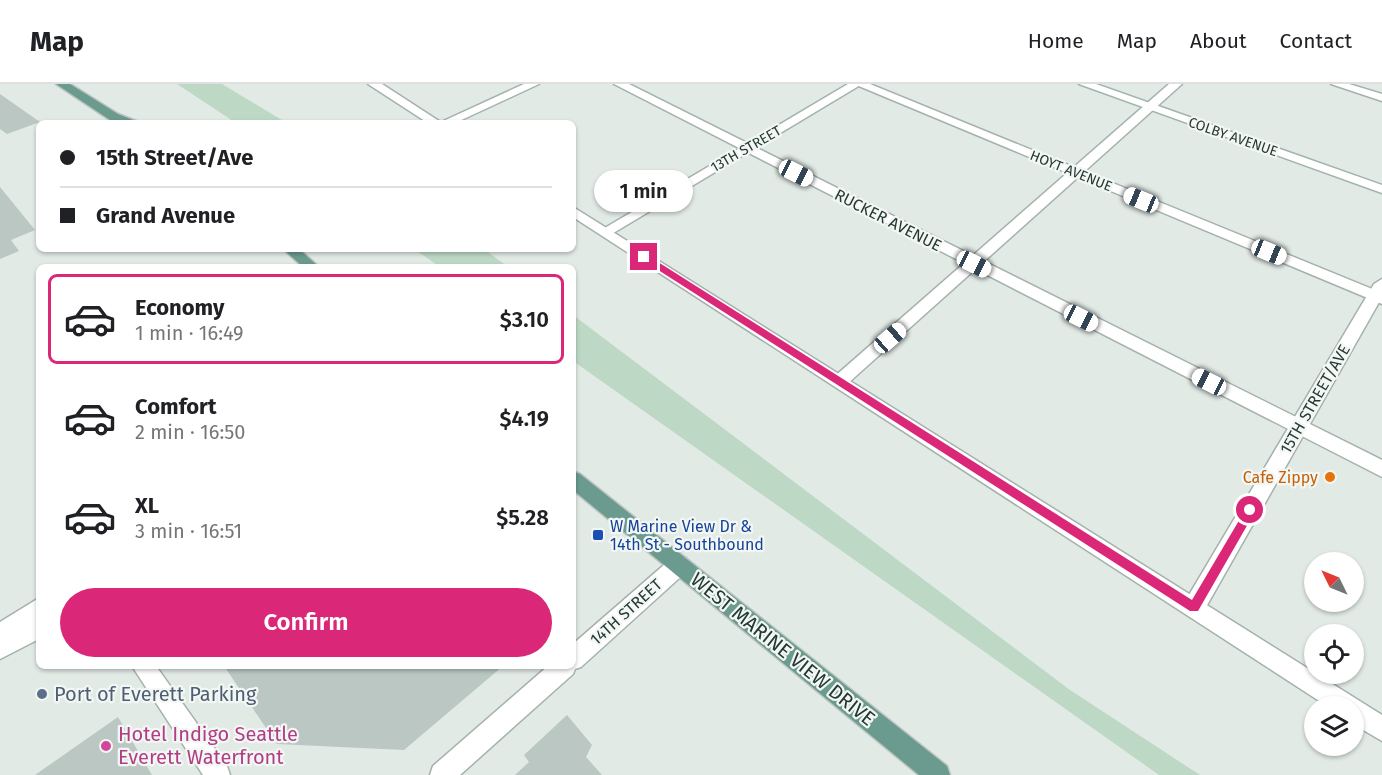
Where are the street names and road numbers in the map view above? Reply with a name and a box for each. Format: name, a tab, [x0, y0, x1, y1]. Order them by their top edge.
street label: COLBY AVENUE	[1186, 114, 1280, 160]
street label: 13TH STREET	[708, 122, 785, 176]
street label: HOYT AVENUE	[1028, 147, 1114, 195]
street label: RUCKER AVENUE	[831, 185, 945, 255]
street label: 15TH STREET/AVE	[1276, 341, 1354, 457]
street label: WEST MARINE VIEW DRIVE	[686, 567, 880, 731]
street label: 14TH STREET	[586, 574, 666, 649]

